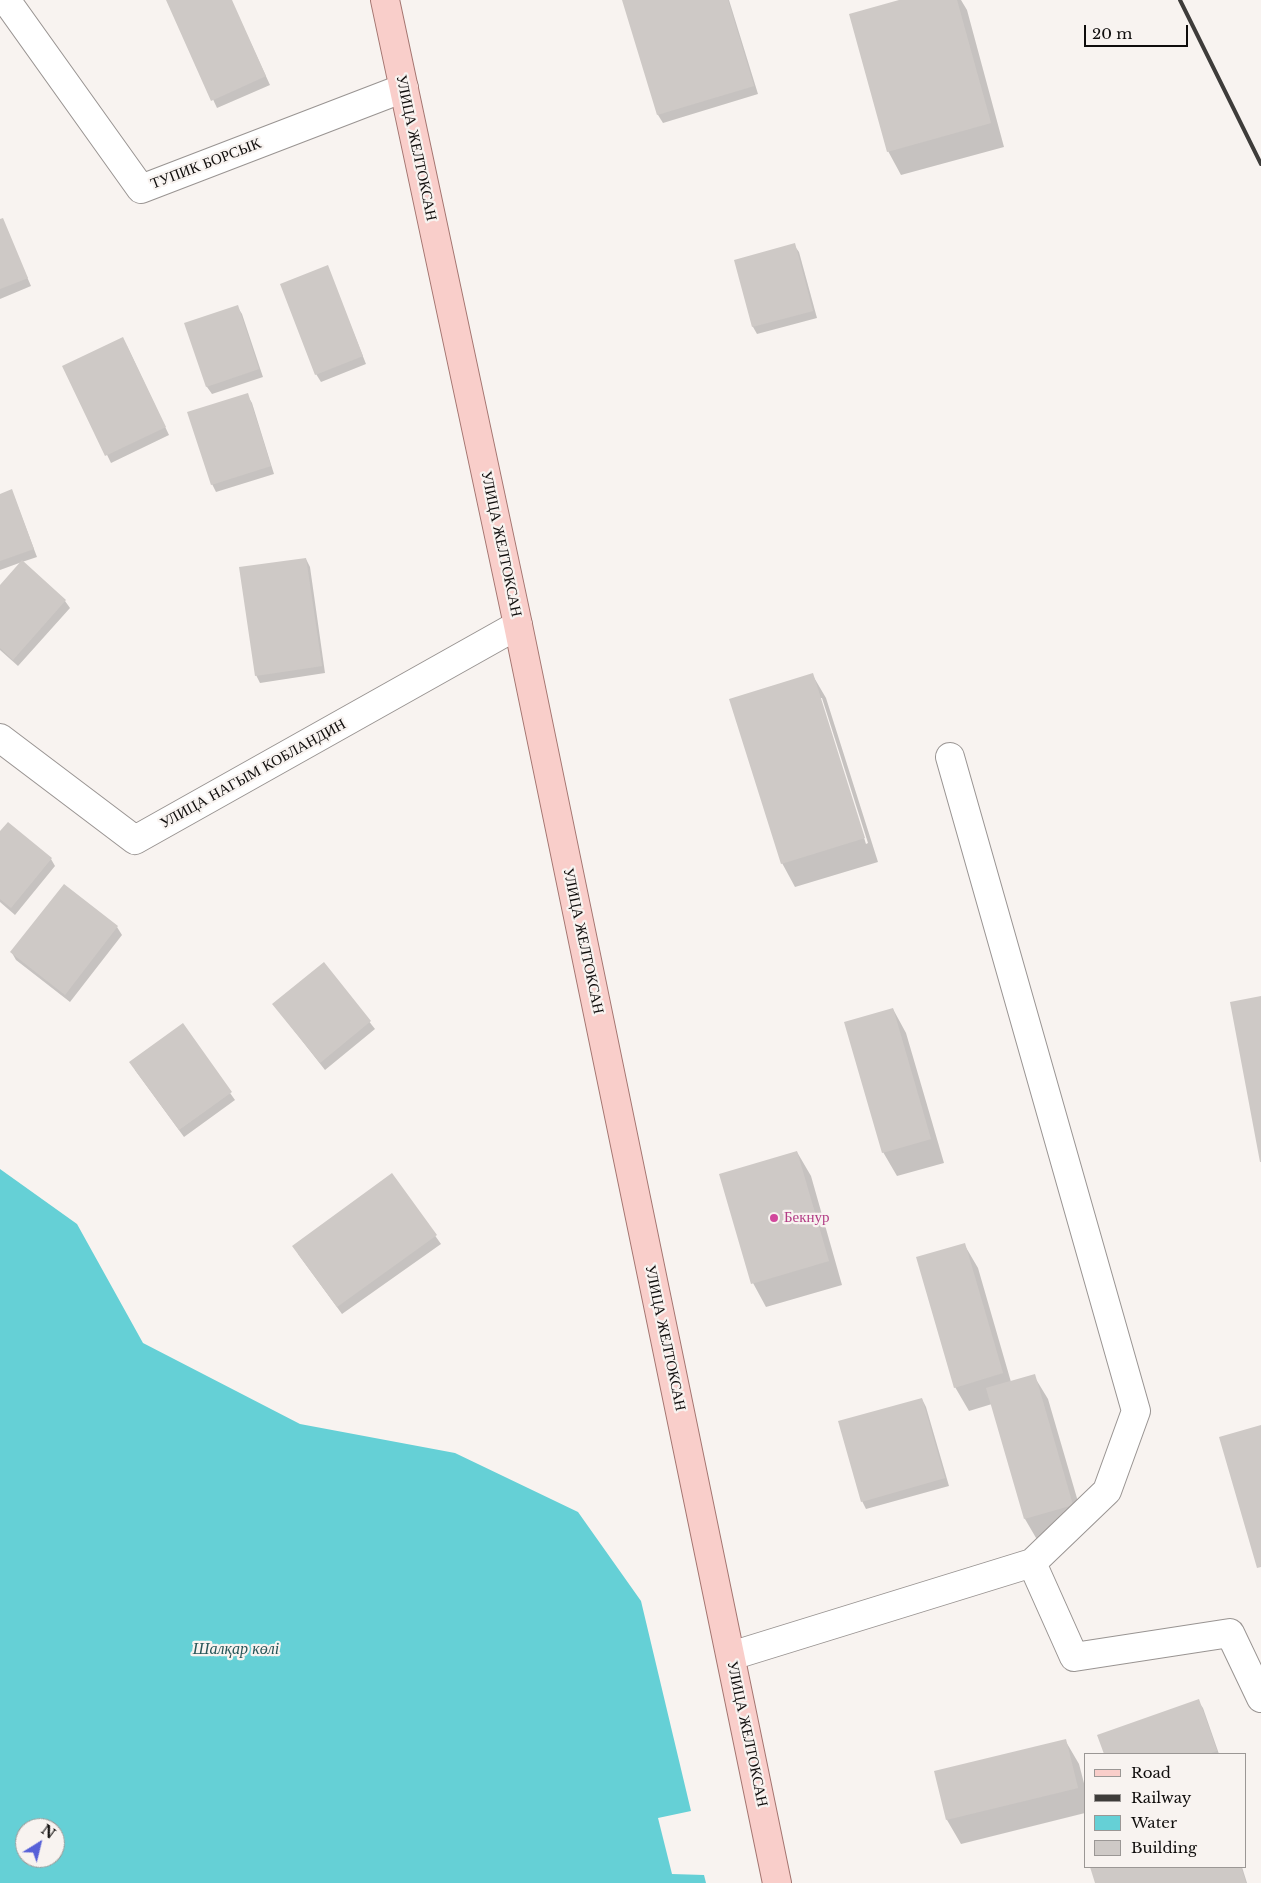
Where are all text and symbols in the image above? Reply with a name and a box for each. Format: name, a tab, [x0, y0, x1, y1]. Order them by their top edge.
scale bar	[1086, 15, 1190, 47]
text: 20 m	[1092, 24, 1132, 43]
street label: УЛИЦА ЖЕЛТОКСАН	[392, 73, 440, 223]
street label: ТУПИК БОРСЫК	[148, 135, 264, 193]
street label: УЛИЦА ЖЕЛТОКСАН	[477, 469, 525, 619]
street label: УЛИЦА НАГЫМ КОБЛАНДИН	[157, 715, 349, 833]
street label: УЛИЦА ЖЕЛТОКСАН	[559, 866, 607, 1016]
place label: Бекнур	[784, 1209, 830, 1227]
marker: Бекнур	[768, 1212, 780, 1224]
street label: УЛИЦА ЖЕЛТОКСАН	[641, 1263, 689, 1413]
water label: Шалқар көлі	[193, 1639, 279, 1659]
street label: УЛИЦА ЖЕЛТОКСАН	[723, 1659, 771, 1809]
legend	[1084, 1753, 1246, 1868]
text: Road	[1131, 1763, 1171, 1782]
text: Railway	[1131, 1788, 1191, 1807]
text: Water	[1131, 1813, 1177, 1832]
north arrow	[15, 1818, 65, 1868]
text: N	[38, 1821, 59, 1843]
text: Building	[1131, 1838, 1197, 1857]

